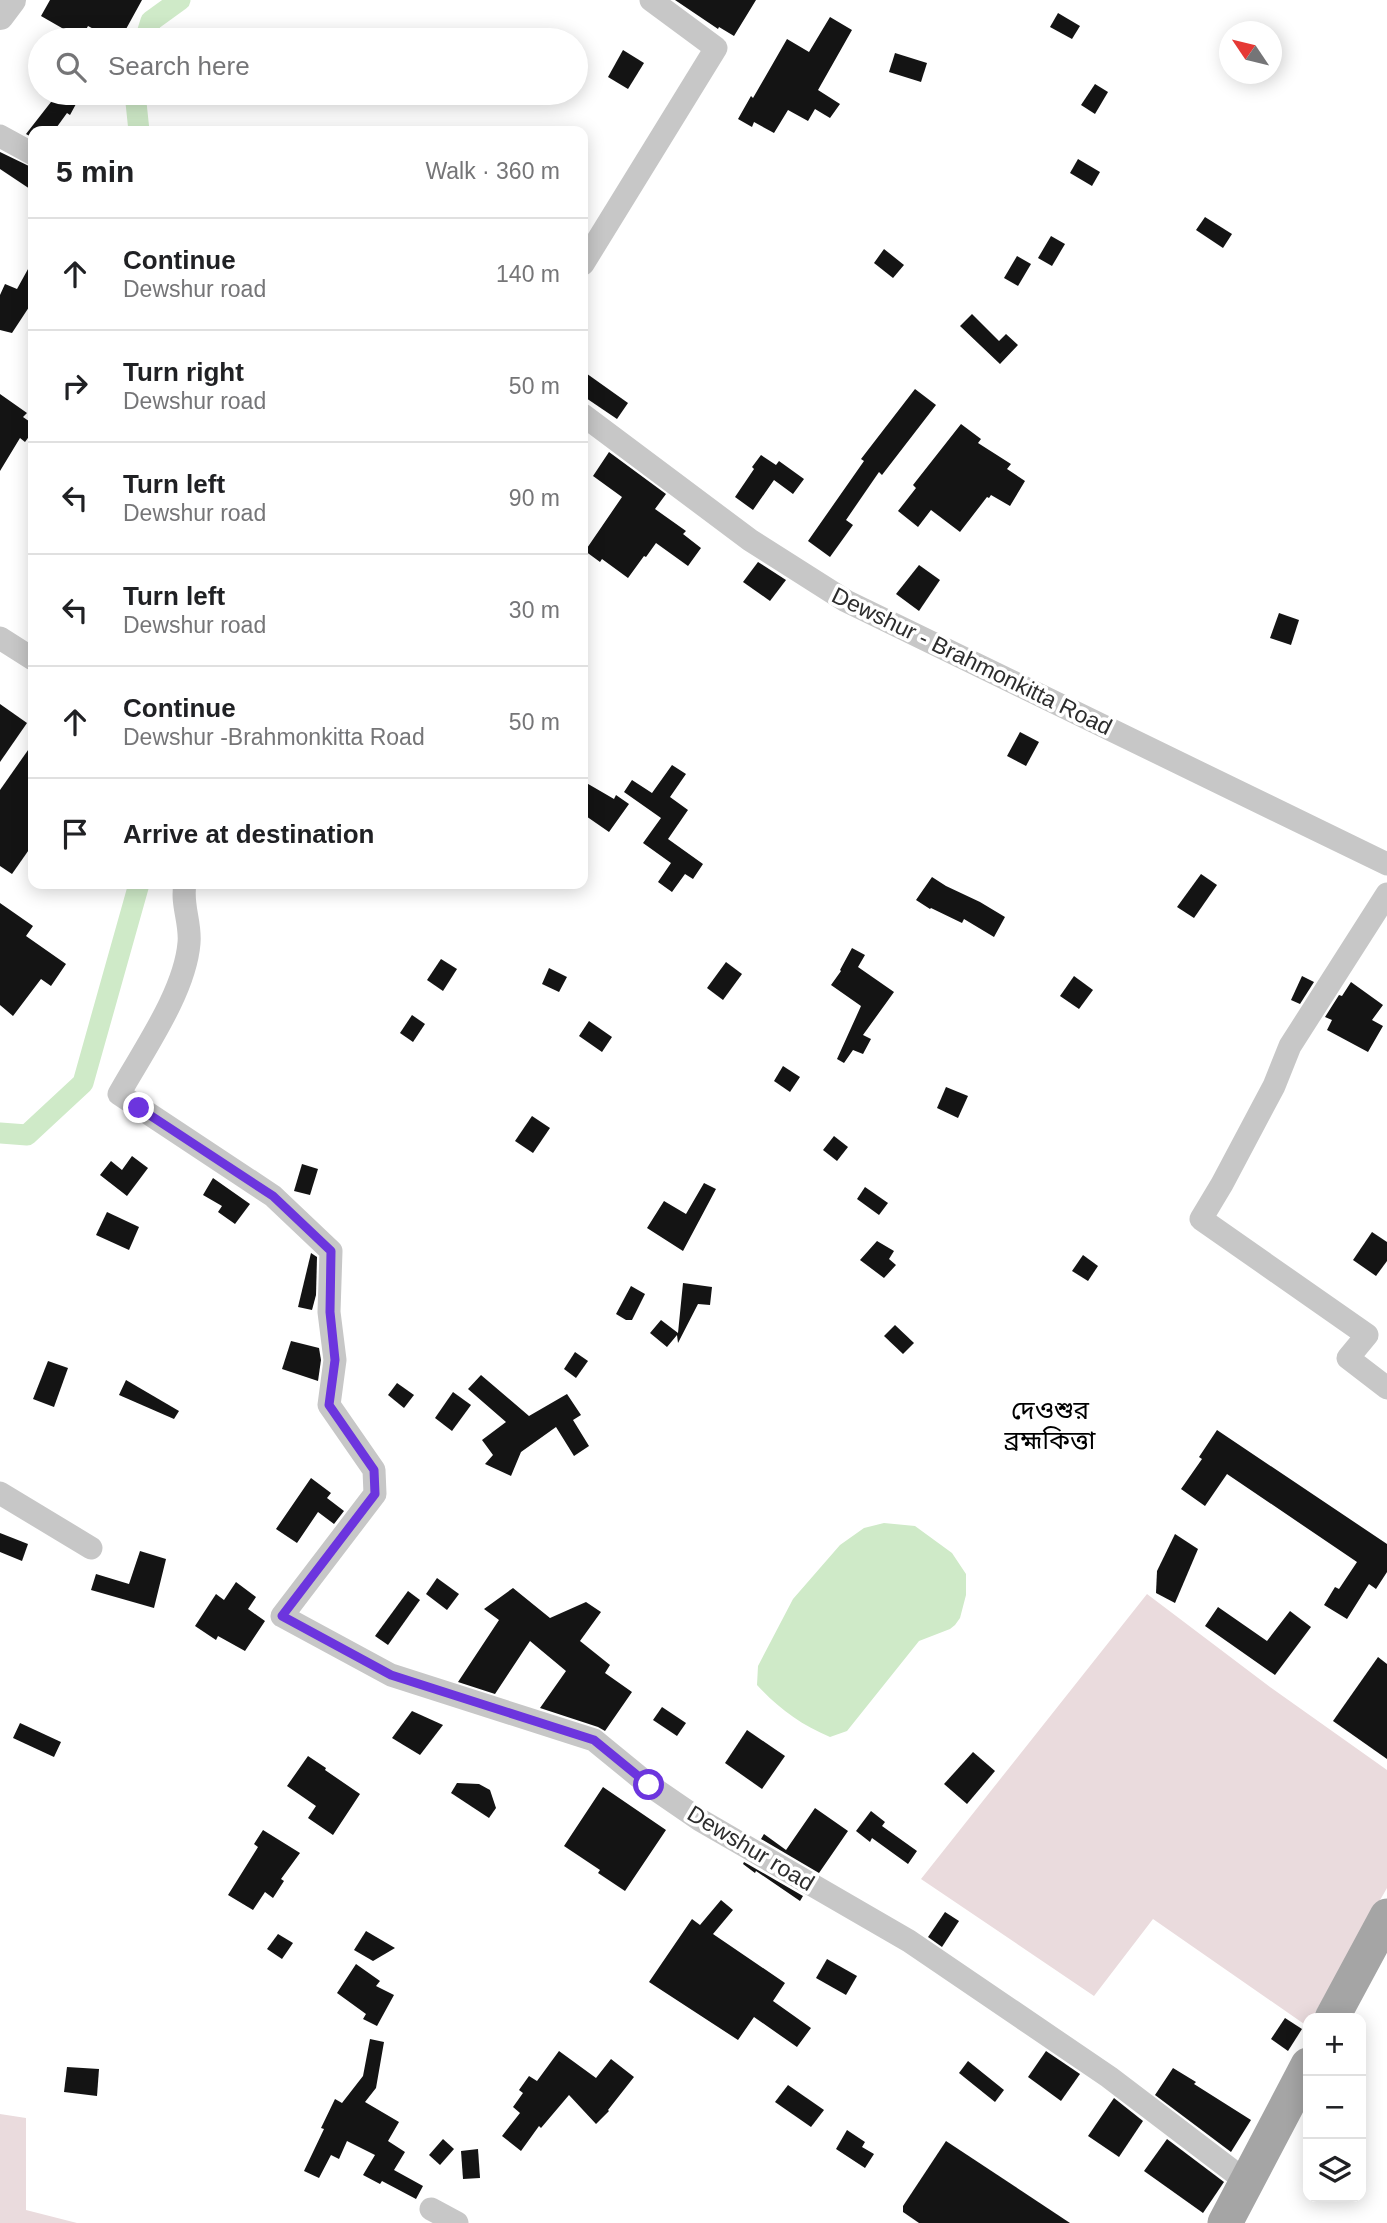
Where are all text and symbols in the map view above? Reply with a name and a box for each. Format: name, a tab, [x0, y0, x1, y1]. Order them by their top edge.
north arrow	[1219, 21, 1282, 84]
search box	[28, 28, 588, 105]
icon: search	[52, 48, 90, 86]
text: Search here	[108, 51, 250, 81]
text: 5 min	[56, 155, 134, 188]
text: Walk · 360 m	[425, 158, 560, 184]
text: Continue	[123, 245, 236, 275]
icon: ahead	[56, 255, 94, 293]
text: 140 m	[496, 261, 560, 287]
text: Dewshur road	[123, 276, 266, 302]
text: Turn right	[123, 357, 244, 387]
icon: right	[56, 367, 94, 405]
text: 50 m	[509, 373, 560, 399]
text: Dewshur road	[123, 388, 266, 414]
text: Turn left	[123, 469, 225, 499]
icon: left	[56, 479, 94, 517]
text: 90 m	[509, 485, 560, 511]
text: Dewshur road	[123, 500, 266, 526]
text: Turn left	[123, 581, 225, 611]
street label: Dewshur - Brahmonkitta Road	[828, 582, 1116, 740]
icon: left	[56, 591, 94, 629]
text: 30 m	[509, 597, 560, 623]
text: Dewshur road	[123, 612, 266, 638]
text: Continue	[123, 693, 236, 723]
icon: ahead	[56, 703, 94, 741]
text: 50 m	[509, 709, 560, 735]
text: Dewshur -Brahmonkitta Road	[123, 724, 425, 750]
icon: arrive	[56, 815, 94, 853]
text: Arrive at destination	[123, 819, 374, 849]
route end	[123, 1092, 154, 1123]
district label: দেওশুর ব্রহ্মকিত্তা	[1004, 1395, 1097, 1455]
route start	[633, 1769, 664, 1800]
street label: Dewshur road	[683, 1800, 819, 1896]
map controls	[1303, 2013, 1366, 2202]
button: +	[1303, 2013, 1366, 2076]
button: −	[1303, 2076, 1366, 2139]
button: layers	[1303, 2139, 1366, 2202]

